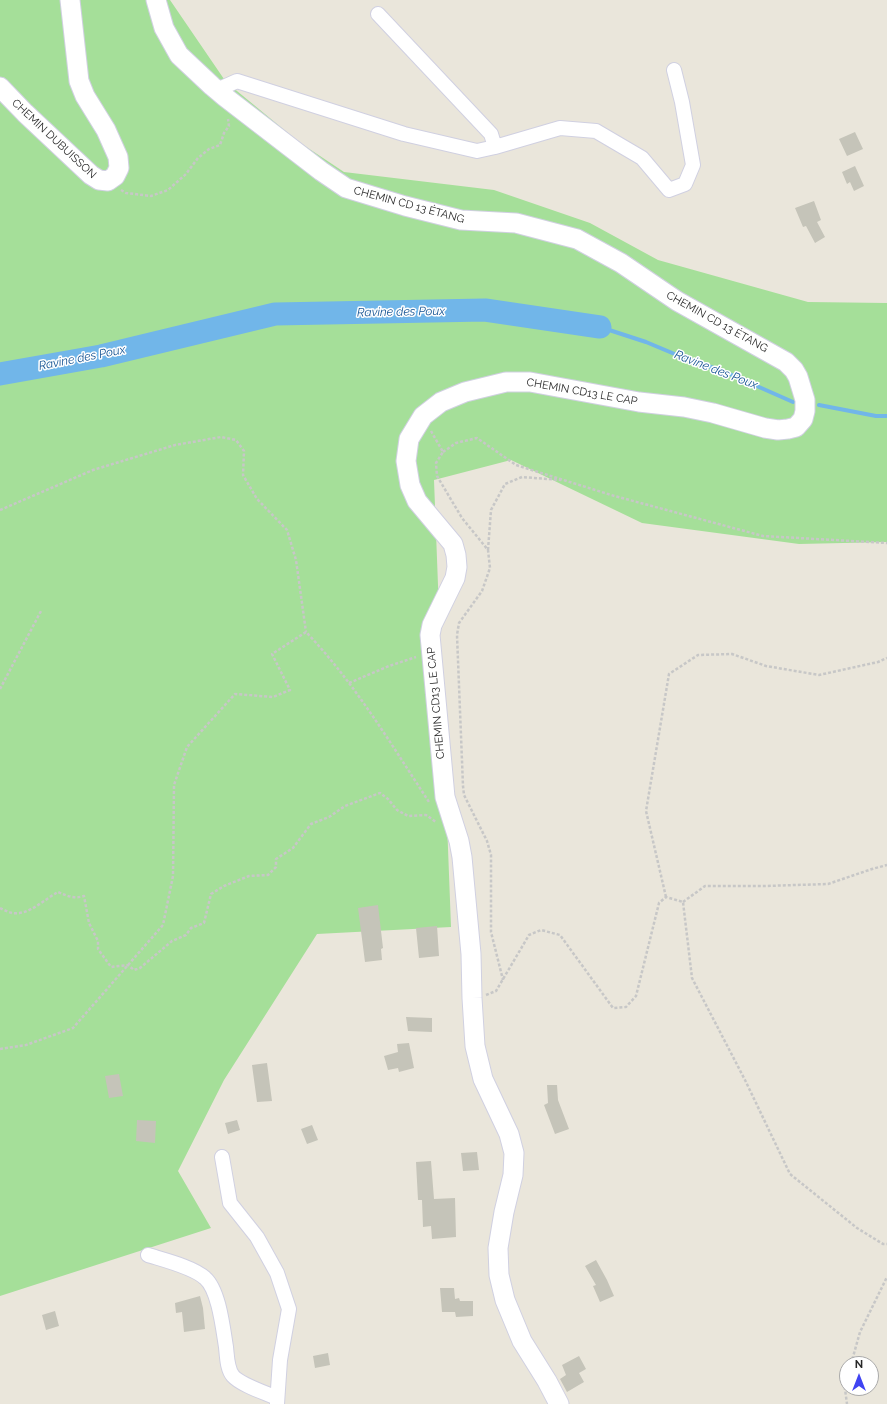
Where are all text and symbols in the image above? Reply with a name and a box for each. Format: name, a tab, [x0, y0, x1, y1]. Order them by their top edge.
street label: CHEMIN DUBUISSON	[9, 96, 99, 182]
street label: CHEMIN CD 13 ÉTANG	[352, 184, 466, 226]
street label: CHEMIN CD 13 ÉTANG	[664, 289, 770, 355]
water label: Ravine des Poux	[357, 304, 445, 320]
water label: Ravine des Poux	[37, 343, 127, 373]
water label: Ravine des Poux	[672, 348, 760, 392]
street label: CHEMIN CD13 LE CAP	[525, 376, 639, 408]
street label: CHEMIN CD13 LE CAP	[425, 646, 447, 760]
north arrow	[839, 1356, 879, 1396]
text: N	[855, 1358, 863, 1371]

